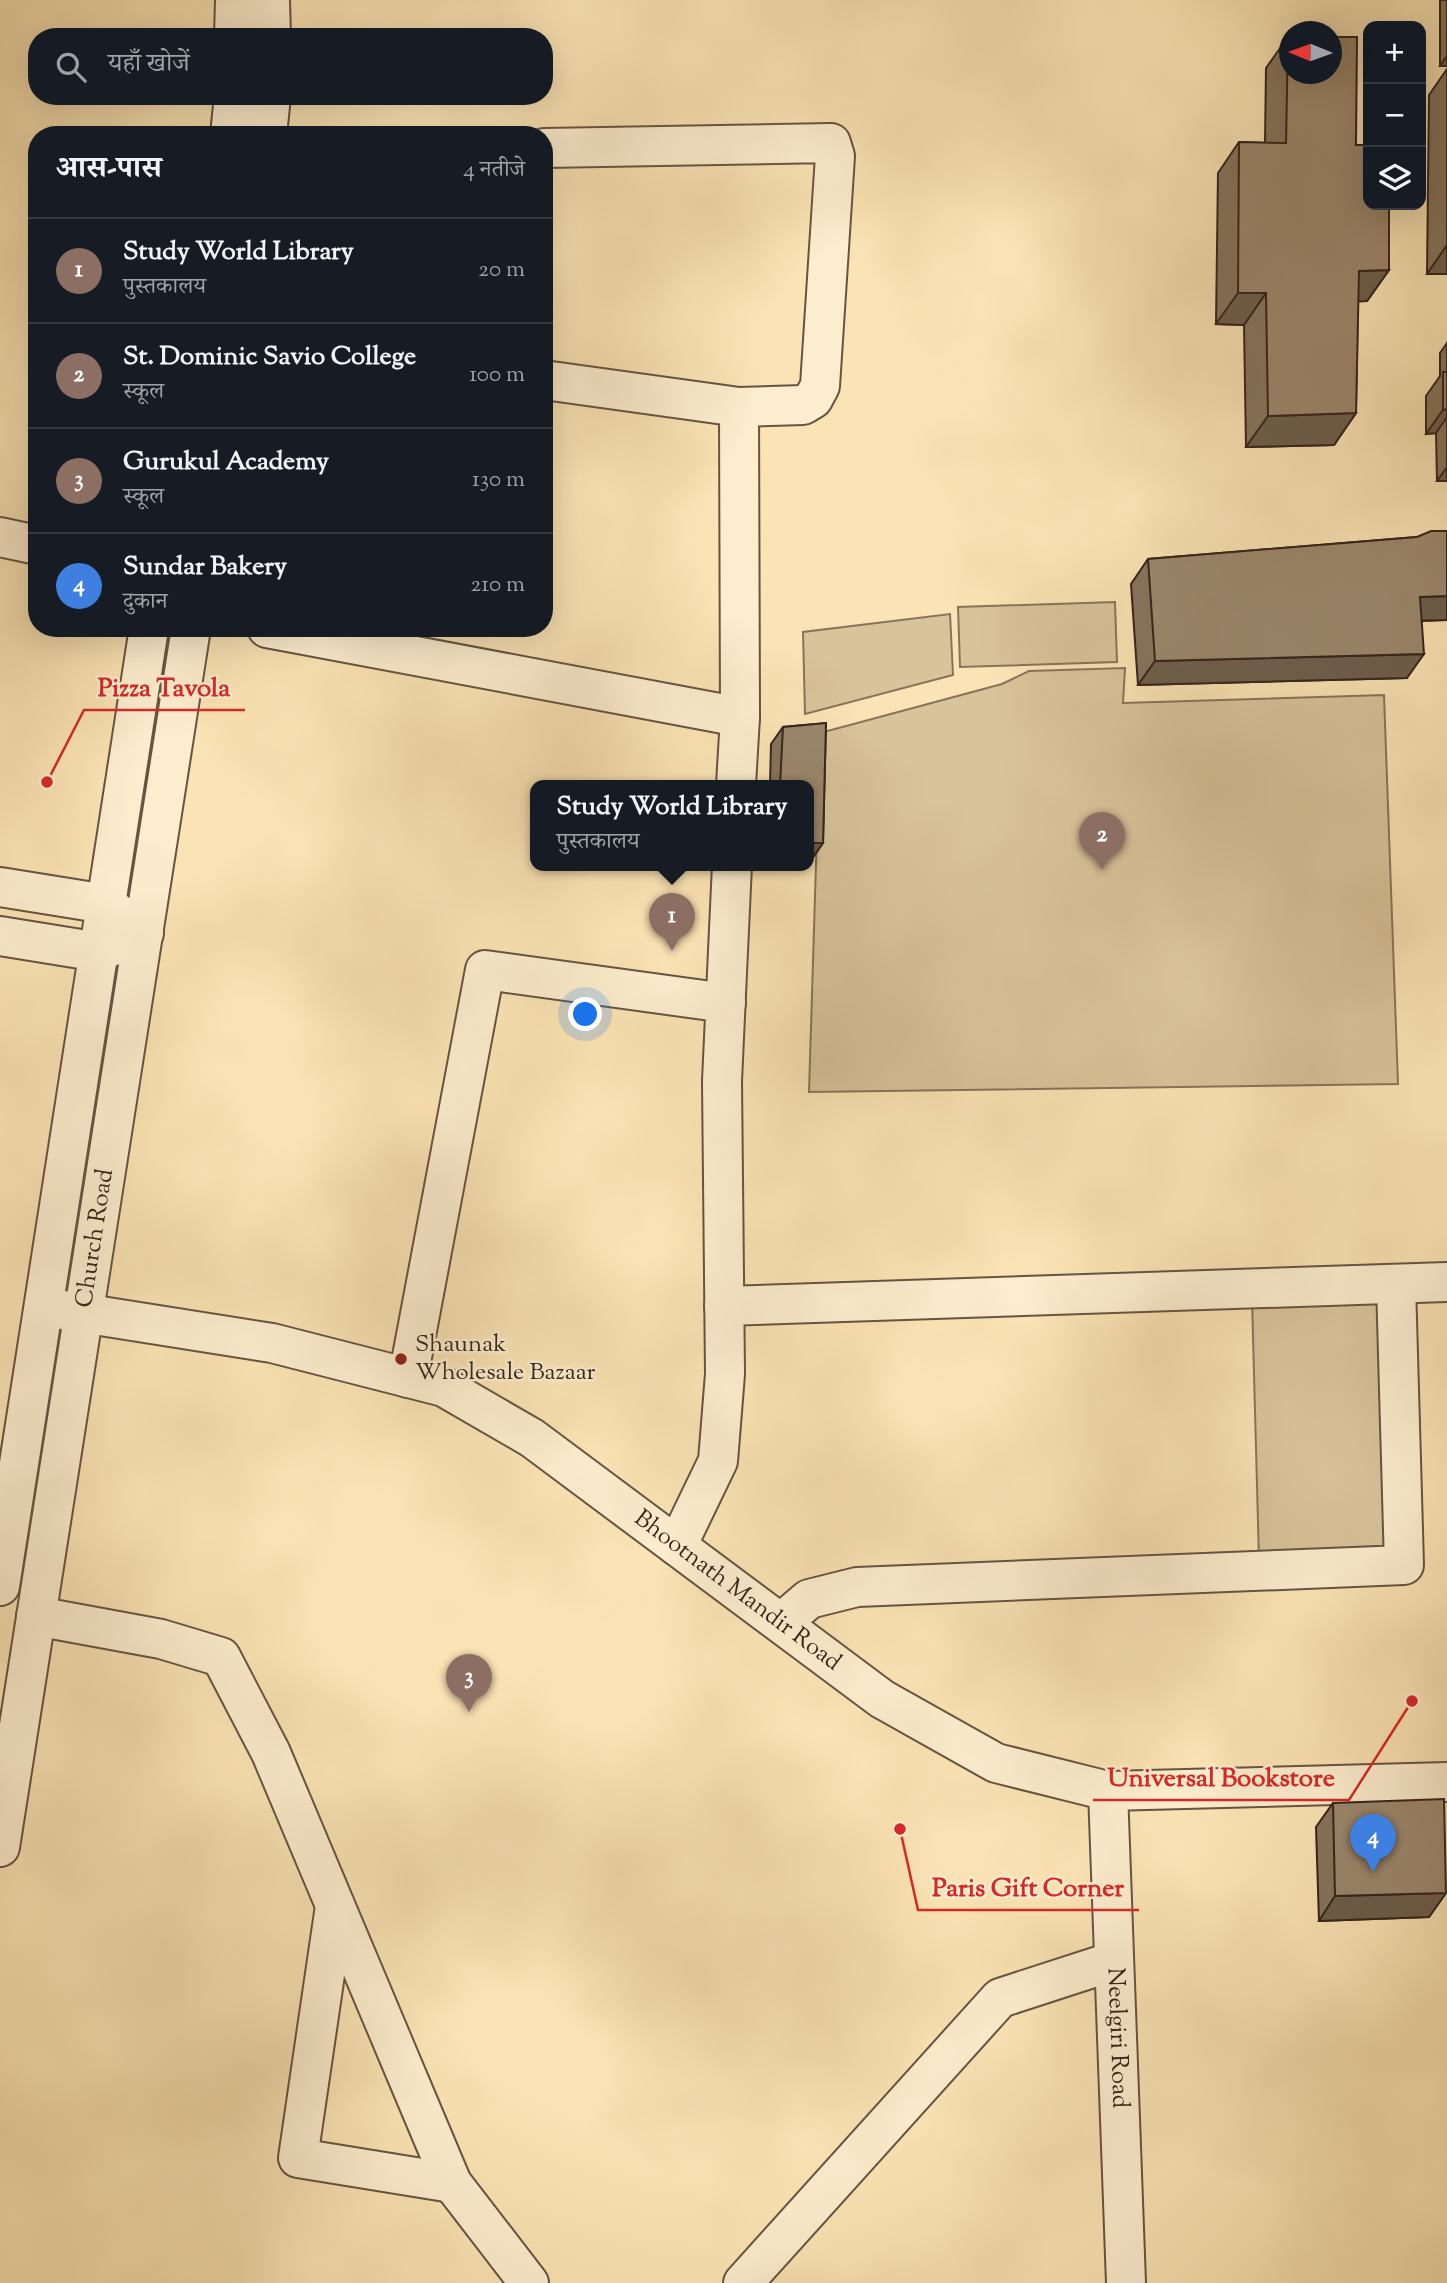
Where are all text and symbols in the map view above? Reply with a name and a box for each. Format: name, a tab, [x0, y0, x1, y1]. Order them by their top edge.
north arrow	[1279, 21, 1342, 84]
map controls	[1363, 21, 1426, 210]
button: +	[1363, 21, 1426, 84]
search box	[28, 28, 553, 105]
text: यहाँ खोजें	[108, 46, 190, 83]
icon: search	[52, 48, 90, 86]
button: −	[1363, 84, 1426, 147]
button: layers	[1363, 147, 1426, 210]
text: आस-पास	[56, 148, 162, 191]
text: 4 नतीजे	[463, 154, 525, 187]
text: Study World Library	[123, 234, 354, 271]
text: 1	[75, 254, 83, 287]
text: 20 m	[478, 254, 525, 287]
text: पुस्तकालय	[123, 271, 206, 304]
text: St. Dominic Savio College	[123, 339, 416, 376]
text: 2	[74, 359, 84, 392]
text: 100 m	[469, 359, 525, 392]
text: स्कूल	[123, 376, 164, 409]
text: Gurukul Academy	[123, 444, 329, 481]
text: 3	[74, 464, 84, 497]
text: 130 m	[472, 464, 525, 497]
text: स्कूल	[123, 481, 164, 514]
text: Sundar Bakery	[123, 549, 287, 586]
text: 4	[73, 569, 85, 602]
text: 210 m	[471, 569, 525, 602]
text: दुकान	[123, 586, 167, 619]
callout: Pizza Tavola	[84, 663, 245, 710]
text: Pizza Tavola	[98, 671, 230, 708]
popup	[530, 780, 814, 871]
text: Study World Library	[557, 789, 787, 826]
pin: 2	[1079, 812, 1125, 870]
text: पुस्तकालय	[557, 826, 640, 859]
pin: 1	[649, 893, 695, 951]
your location	[568, 997, 602, 1031]
street label: Church Road	[68, 1166, 123, 1310]
place label: Shaunak Wholesale Bazaar	[415, 1328, 595, 1390]
marker: Shaunak Wholesale Bazaar	[393, 1351, 409, 1367]
street label: Bhootnath Mandir Road	[626, 1502, 848, 1680]
pin: 3	[446, 1654, 492, 1712]
callout: Universal Bookstore	[1093, 1753, 1349, 1800]
text: Universal Bookstore	[1107, 1761, 1335, 1798]
pin: 4	[1350, 1814, 1396, 1872]
callout: Paris Gift Corner	[918, 1863, 1139, 1910]
text: Paris Gift Corner	[932, 1871, 1124, 1908]
street label: Neelgiri Road	[1097, 1967, 1137, 2109]

